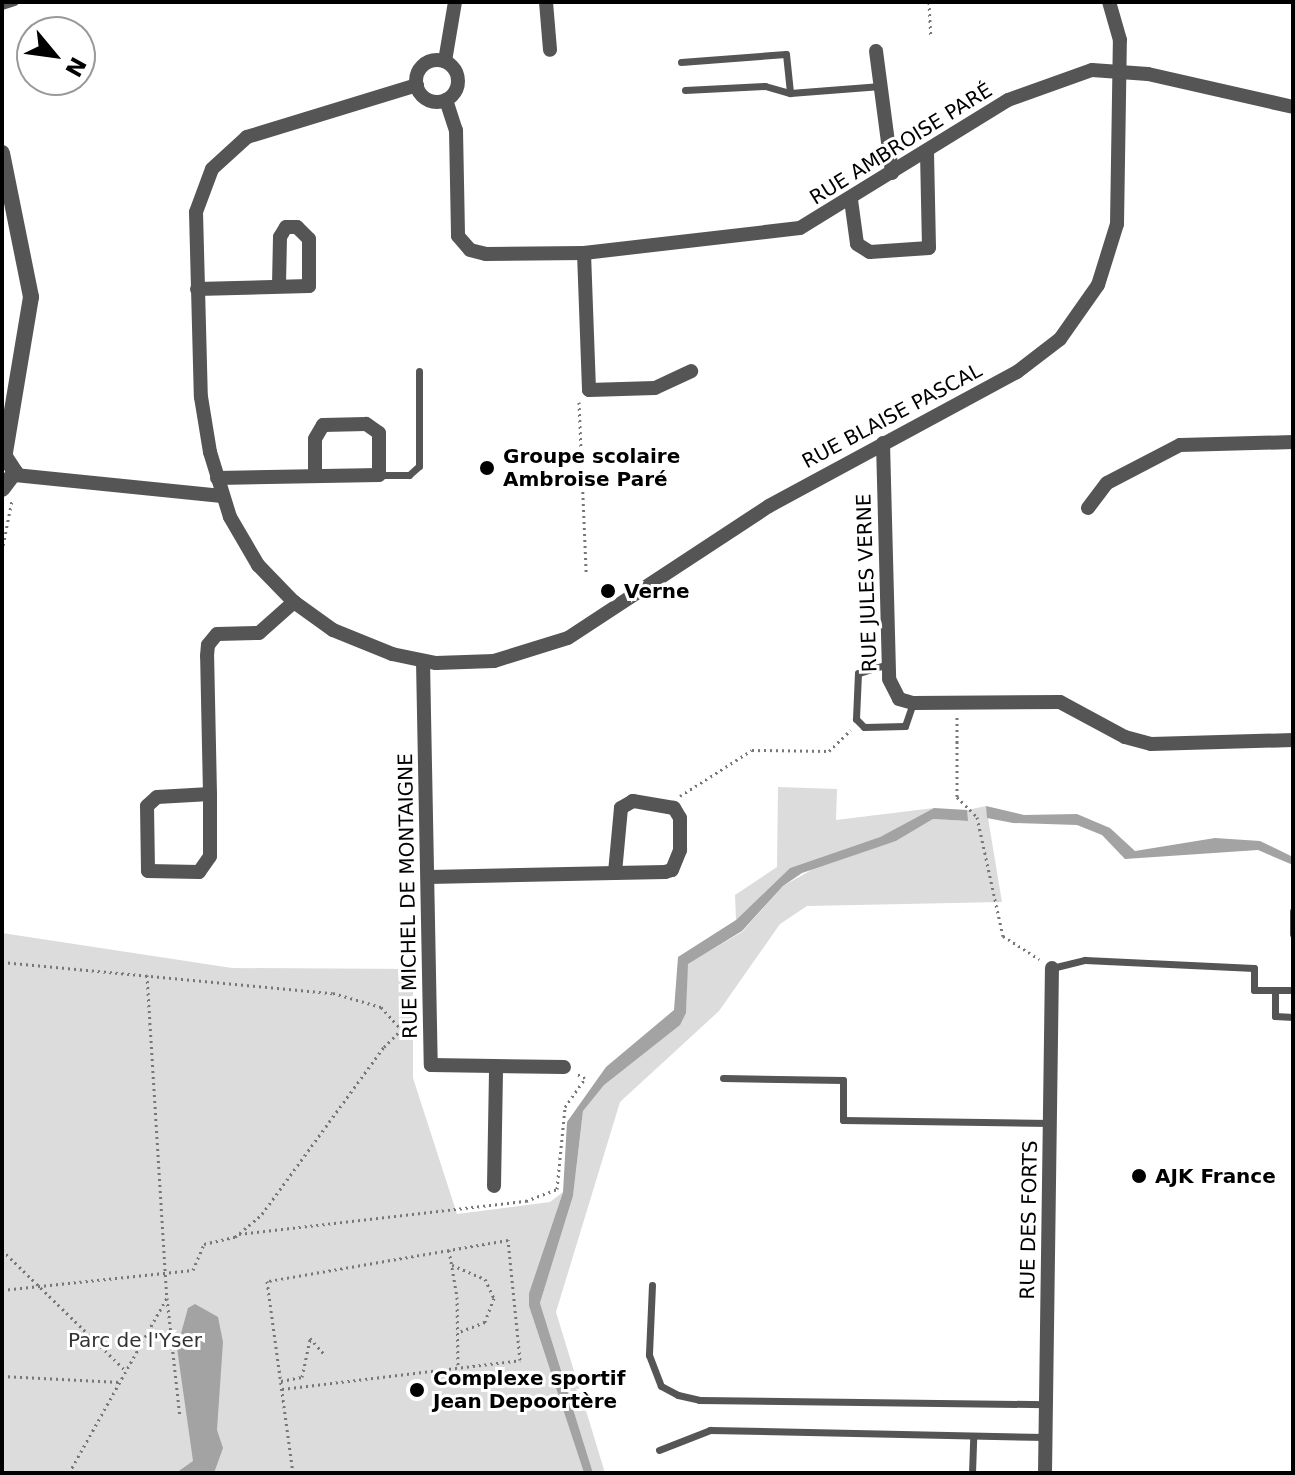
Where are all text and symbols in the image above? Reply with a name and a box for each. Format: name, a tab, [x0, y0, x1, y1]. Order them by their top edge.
north arrow	[16, 16, 96, 96]
text: N	[60, 53, 91, 81]
street label: RUE AMBROISE PARÉ	[805, 78, 997, 210]
street label: RUE BLAISE PASCAL	[798, 358, 986, 474]
place label: Groupe scolaire Ambroise Paré	[503, 444, 680, 491]
marker: Groupe scolaire Ambroise Paré	[478, 459, 496, 477]
street label: RUE JULES VERNE	[852, 493, 882, 673]
place label: Verne	[624, 579, 690, 603]
marker: Verne	[599, 582, 617, 600]
street label: RUE MICHEL DE MONTAIGNE	[394, 753, 422, 1039]
street label: RUE DES FORTS	[1016, 1140, 1042, 1300]
place label: AJK France	[1155, 1164, 1276, 1188]
marker: AJK France	[1130, 1167, 1148, 1185]
park label: Parc de l'Yser	[68, 1328, 202, 1352]
place label: Complexe sportif Jean Depoortère	[433, 1366, 625, 1413]
marker: Complexe sportif Jean Depoortère	[408, 1381, 426, 1399]

